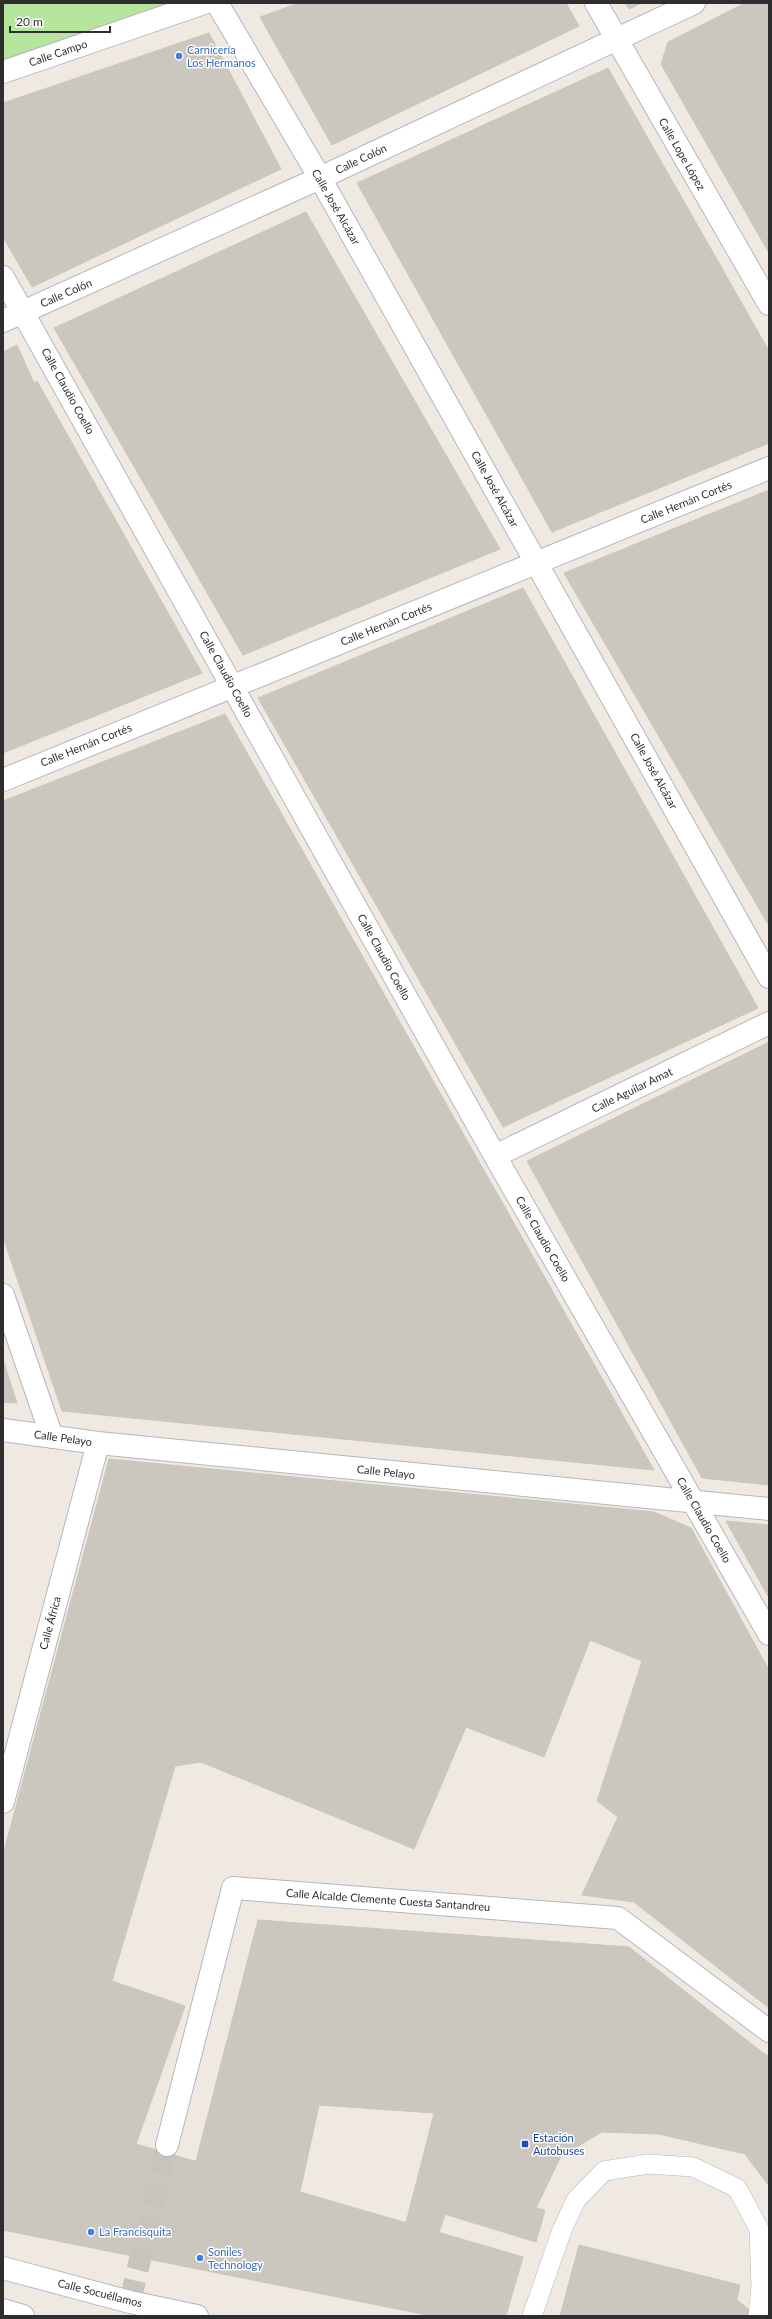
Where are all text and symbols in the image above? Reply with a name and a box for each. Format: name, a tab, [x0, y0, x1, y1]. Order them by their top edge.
scale bar	[10, 8, 110, 34]
text: 20 m	[16, 14, 43, 29]
street label: Calle Campo	[27, 36, 89, 69]
place label: Carnicería Los Hermanos	[187, 43, 256, 69]
marker: Carnicería Los Hermanos	[174, 51, 184, 61]
street label: Calle Lope López	[656, 115, 708, 192]
street label: Calle Colón	[333, 141, 388, 176]
street label: Calle José Alcázar	[310, 167, 363, 247]
street label: Calle Colón	[38, 275, 94, 310]
street label: Calle Claudio Coello	[39, 345, 98, 436]
street label: Calle José Alcázar	[469, 448, 522, 529]
street label: Calle Hernán Cortés	[638, 477, 734, 526]
street label: Calle Hernán Cortés	[338, 599, 434, 648]
street label: Calle Claudio Coello	[197, 628, 256, 719]
street label: Calle Hernán Cortés	[38, 720, 134, 769]
street label: Calle José Alcázar	[628, 730, 681, 811]
street label: Calle Claudio Coello	[355, 911, 414, 1002]
street label: Calle Aguilar Amat	[589, 1064, 674, 1115]
street label: Calle Claudio Coello	[514, 1194, 573, 1284]
street label: Calle Pelayo	[33, 1427, 93, 1448]
street label: Calle Pelayo	[356, 1462, 416, 1481]
street label: Calle Claudio Coello	[675, 1475, 734, 1565]
street label: Calle África	[36, 1595, 63, 1651]
street label: Calle Alcalde Clemente Cuesta Santandreu	[286, 1886, 491, 1913]
place label: Estación Autobuses	[533, 2131, 584, 2157]
marker: Estación Autobuses	[520, 2139, 530, 2149]
place label: La Francisquita	[99, 2225, 171, 2238]
marker: La Francisquita	[86, 2227, 96, 2237]
place label: Soniles Technology	[208, 2245, 263, 2271]
marker: Soniles Technology	[195, 2253, 205, 2263]
street label: Calle Socuéllamos	[56, 2276, 144, 2309]

